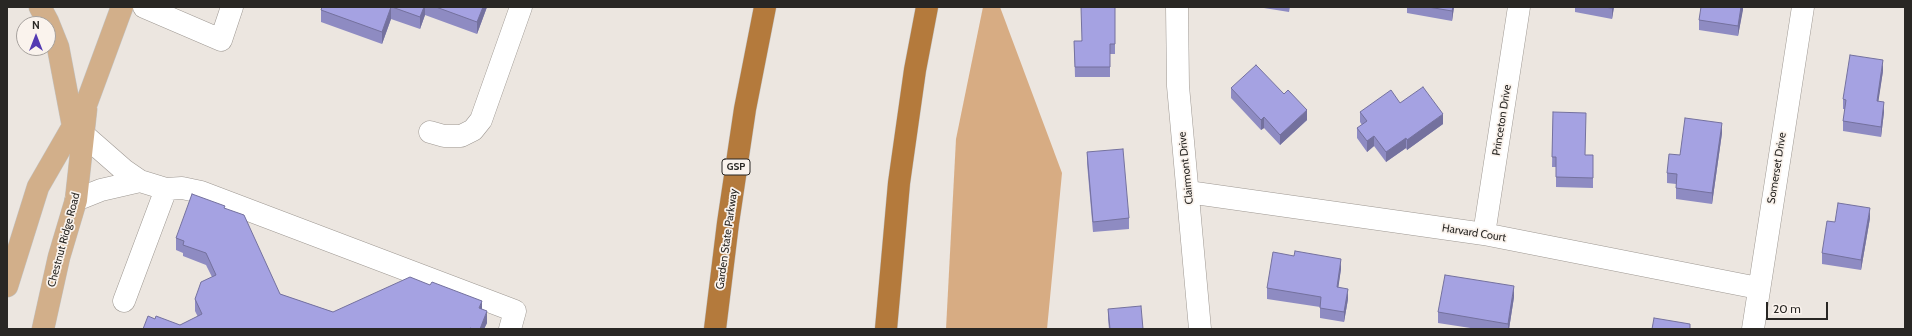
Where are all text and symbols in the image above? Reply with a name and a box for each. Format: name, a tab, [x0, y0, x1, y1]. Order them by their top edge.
north arrow	[16, 16, 56, 56]
text: N	[32, 18, 40, 32]
street label: Princeton Drive	[1490, 84, 1514, 156]
street label: Clairmont Drive	[1176, 131, 1196, 205]
street label: Somerset Drive	[1765, 131, 1789, 205]
road number: GSP	[722, 159, 750, 175]
street label: Garden State Parkway	[713, 188, 741, 290]
street label: Chestnut Ridge Road	[45, 191, 83, 289]
street label: Harvard Court	[1441, 221, 1507, 245]
scale bar	[1768, 294, 1830, 320]
text: 20 m	[1773, 301, 1801, 316]

